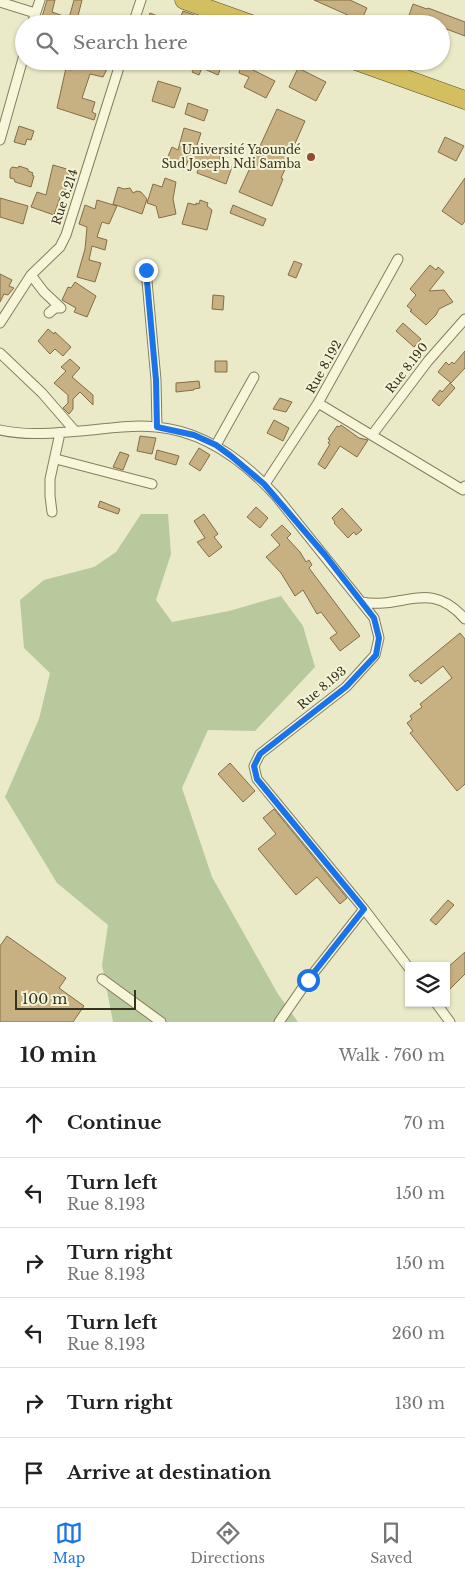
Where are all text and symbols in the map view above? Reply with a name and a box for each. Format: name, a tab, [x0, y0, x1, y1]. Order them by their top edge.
search box	[15, 15, 450, 70]
icon: search	[33, 29, 61, 57]
text: Search here	[73, 31, 188, 54]
place label: Université Yaoundé Sud Joseph Ndi Samba	[161, 142, 301, 171]
marker: Université Yaoundé Sud Joseph Ndi Samba	[305, 151, 317, 163]
street label: Rue 8.214	[48, 167, 81, 227]
route end	[135, 259, 158, 282]
street label: Rue 8.192	[303, 337, 344, 396]
street label: Rue 8.190	[382, 339, 431, 396]
street label: Rue 8.193	[294, 663, 349, 712]
map controls	[405, 962, 450, 1007]
button: layers	[405, 962, 450, 1007]
route start	[297, 969, 320, 992]
scale bar	[15, 987, 136, 1010]
text: 100 m	[22, 990, 67, 1008]
text: 10 min	[20, 1042, 97, 1068]
text: Walk · 760 m	[339, 1045, 445, 1065]
icon: ahead	[20, 1109, 48, 1137]
text: Continue	[67, 1111, 162, 1134]
text: 70 m	[404, 1113, 445, 1133]
text: Turn left	[67, 1171, 158, 1194]
icon: left	[20, 1179, 48, 1207]
text: 150 m	[396, 1183, 445, 1203]
text: Rue 8.193	[67, 1194, 145, 1214]
text: Turn right	[67, 1241, 173, 1264]
icon: right	[20, 1249, 48, 1277]
text: 150 m	[396, 1253, 445, 1273]
text: Rue 8.193	[67, 1264, 145, 1284]
text: Turn left	[67, 1311, 158, 1334]
icon: left	[20, 1319, 48, 1347]
text: 260 m	[392, 1323, 445, 1343]
text: Rue 8.193	[67, 1334, 145, 1354]
icon: right	[20, 1389, 48, 1417]
text: Turn right	[67, 1391, 173, 1414]
text: 130 m	[395, 1393, 445, 1413]
icon: arrive	[20, 1459, 48, 1487]
text: Arrive at destination	[67, 1461, 271, 1484]
tab: Map	[53, 1519, 85, 1567]
tab: Directions	[190, 1519, 265, 1567]
tab: Saved	[370, 1519, 412, 1567]

